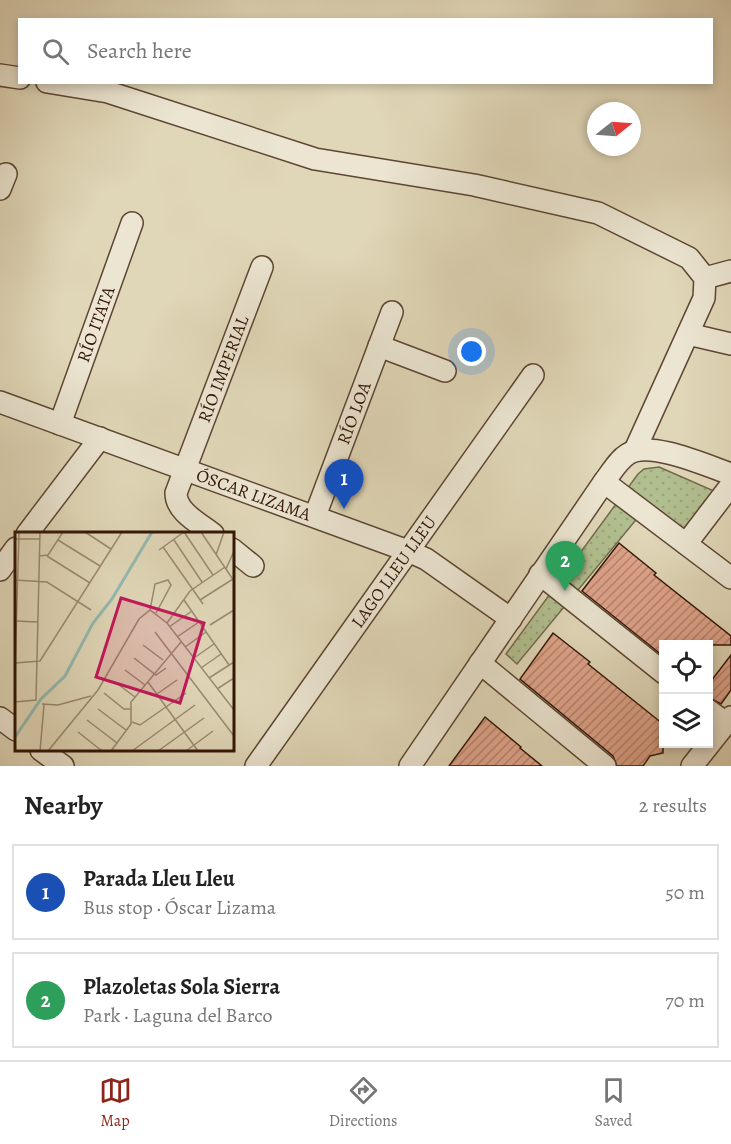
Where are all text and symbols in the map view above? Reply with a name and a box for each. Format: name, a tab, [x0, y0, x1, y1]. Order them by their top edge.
search box	[18, 18, 713, 84]
icon: search	[39, 35, 72, 68]
text: Search here	[87, 36, 192, 66]
north arrow	[587, 102, 641, 156]
street label: RÍO ITATA	[71, 282, 121, 365]
street label: RÍO IMPERIAL	[192, 311, 255, 426]
your location	[457, 337, 486, 366]
street label: RÍO LOA	[331, 378, 377, 448]
pin: 1	[324, 460, 364, 509]
street label: ÓSCAR LIZAMA	[193, 463, 315, 527]
street label: LAGO LLEU LLEU	[345, 511, 442, 633]
inset map	[15, 532, 234, 751]
pin: 2	[546, 542, 584, 591]
map controls	[659, 640, 713, 748]
button: locate	[659, 640, 713, 694]
button: layers	[659, 694, 713, 748]
text: Nearby	[24, 788, 103, 823]
text: 2 results	[639, 792, 707, 819]
text: Parada Lleu Lleu	[83, 864, 235, 894]
text: 1	[42, 879, 49, 906]
text: 50 m	[665, 879, 705, 906]
text: Bus stop · Óscar Lizama	[83, 894, 276, 921]
text: Plazoletas Sola Sierra	[83, 972, 280, 1002]
text: 2	[41, 987, 50, 1014]
text: 70 m	[665, 987, 705, 1014]
text: Park · Laguna del Barco	[83, 1002, 272, 1029]
tab: Map	[99, 1074, 132, 1132]
tab: Directions	[329, 1074, 397, 1132]
tab: Saved	[594, 1074, 632, 1132]

